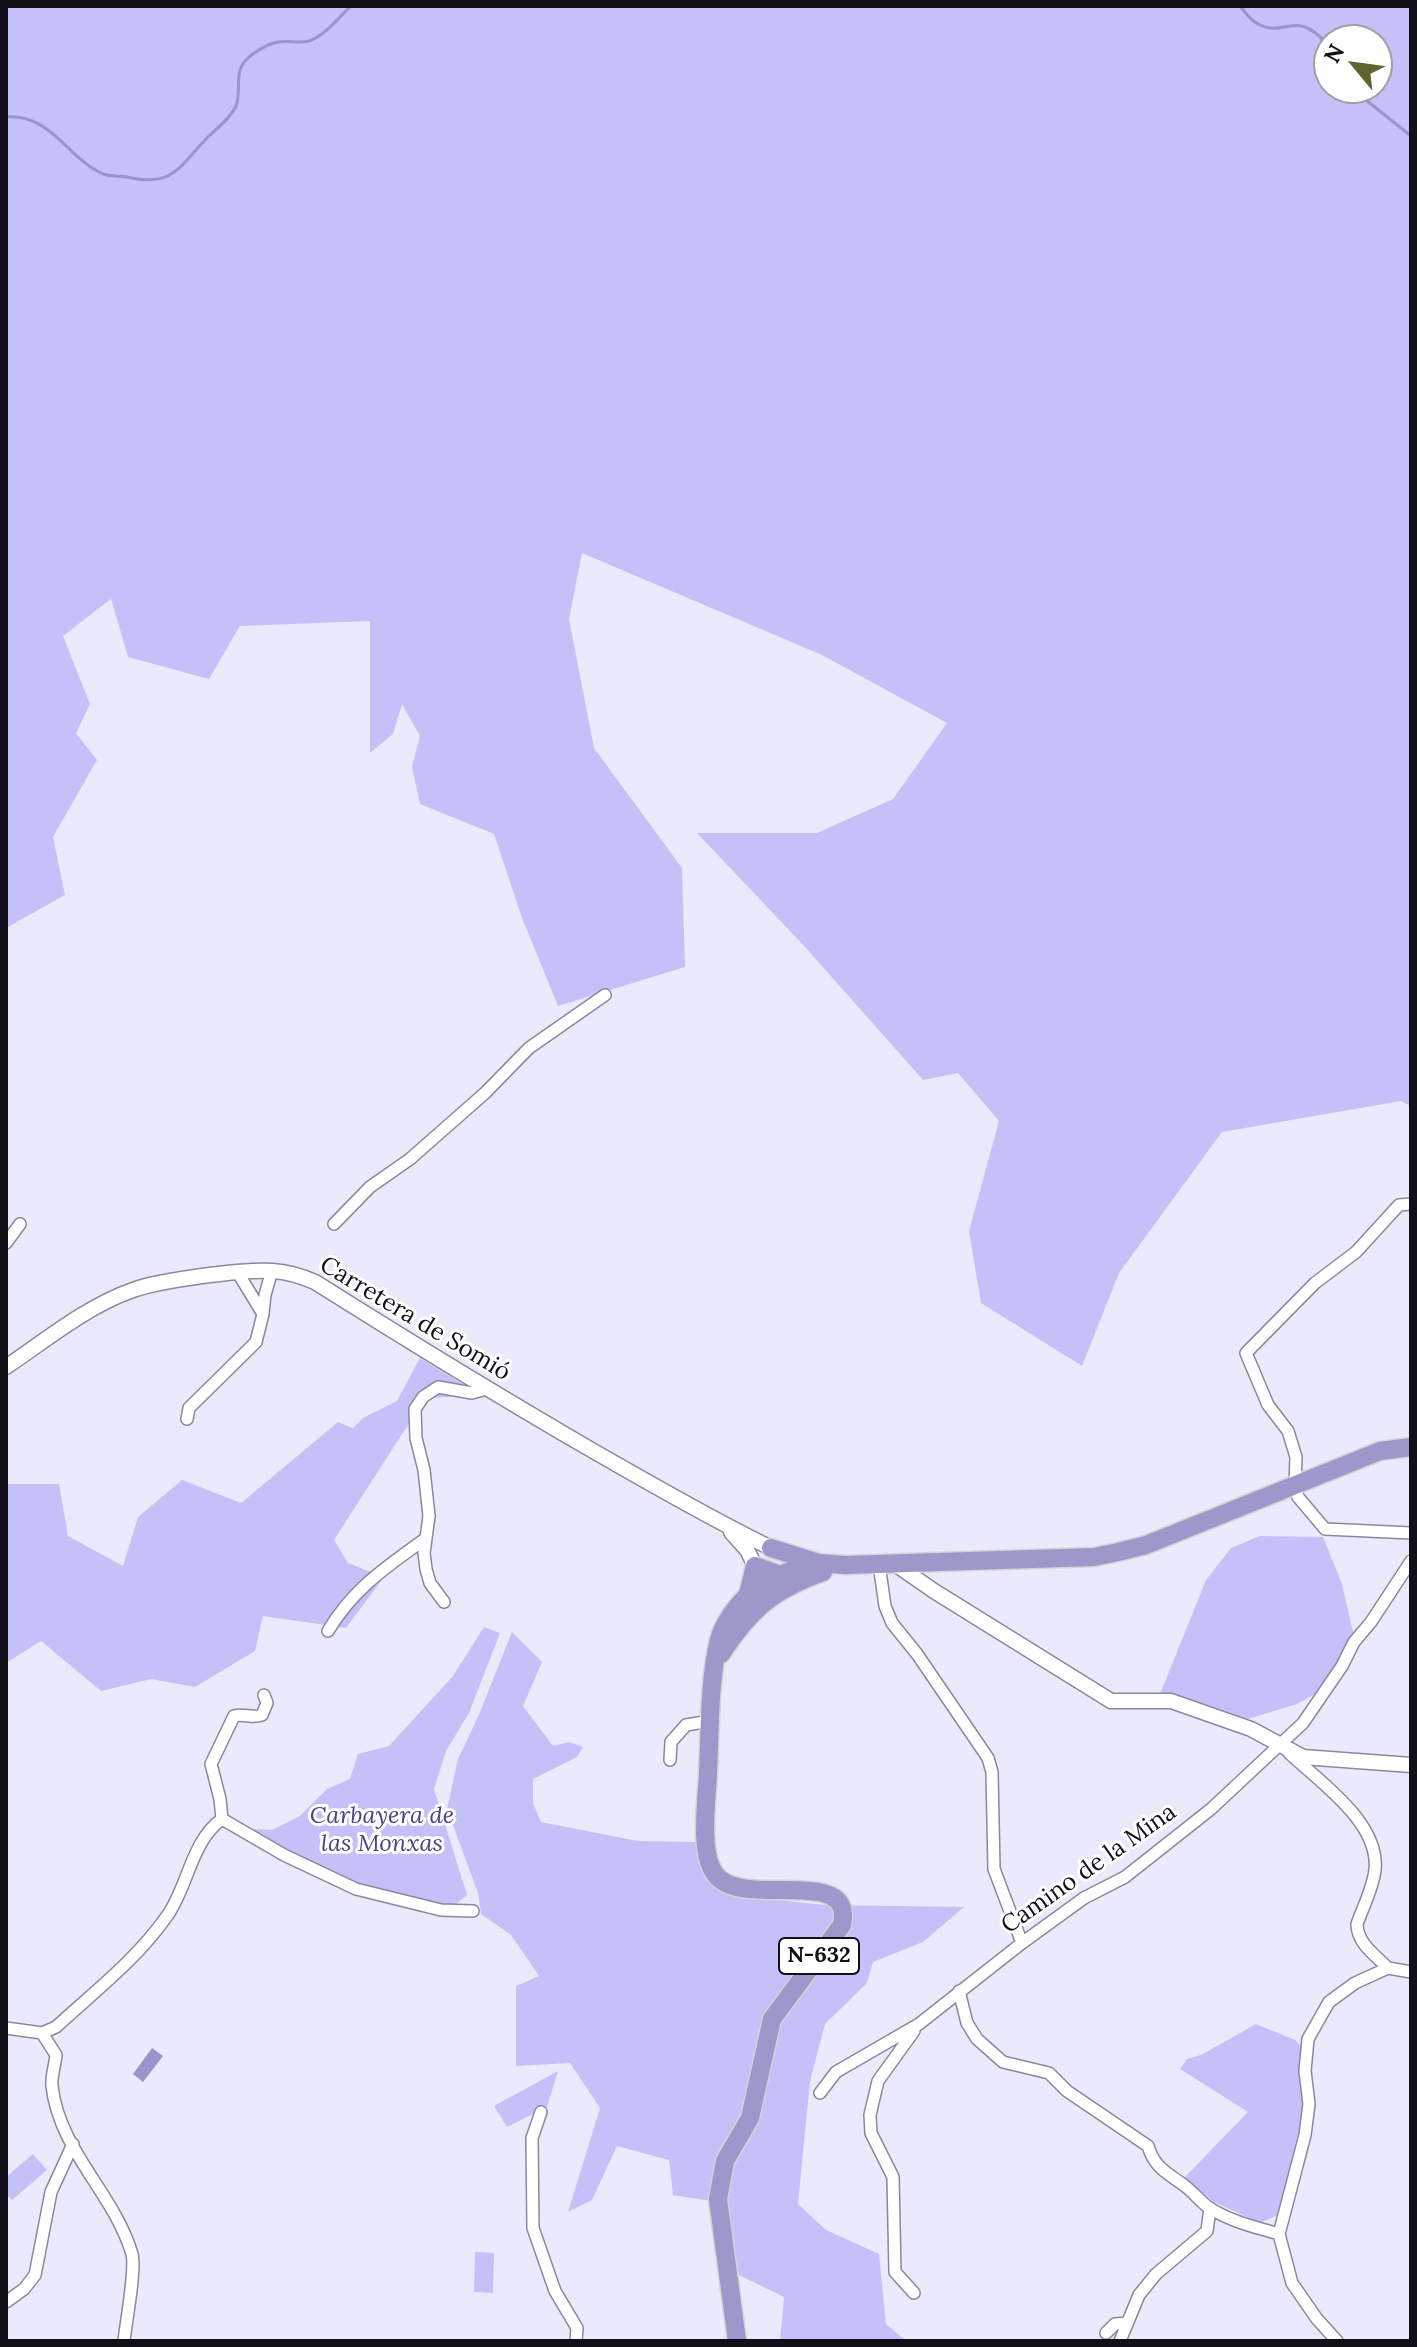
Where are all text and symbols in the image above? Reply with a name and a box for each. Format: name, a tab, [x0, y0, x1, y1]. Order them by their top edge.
north arrow	[1313, 24, 1393, 104]
text: N	[1317, 39, 1350, 68]
street label: Carretera de Somió	[314, 1251, 516, 1387]
street label: Camino de la Mina	[996, 1798, 1182, 1940]
park label: Carbayera de las Monxas	[310, 1802, 454, 1858]
road number: N-632	[779, 1938, 859, 1974]

